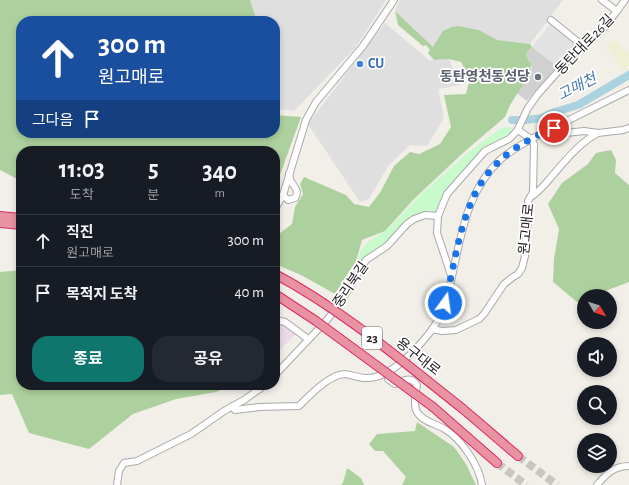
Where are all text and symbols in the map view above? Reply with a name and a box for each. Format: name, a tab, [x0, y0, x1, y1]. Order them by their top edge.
street label: 동탄대로26길	[552, 12, 617, 78]
text: 300 m	[98, 31, 166, 59]
icon: ahead	[32, 32, 84, 84]
place label: CU	[368, 57, 384, 71]
marker: CU	[355, 59, 365, 69]
place label: 동탄영천동성당	[440, 68, 530, 84]
text: 원고매로	[98, 69, 164, 87]
water label: 고매천	[555, 69, 601, 103]
marker: 동탄영천동성당	[533, 72, 543, 82]
icon: arrive	[81, 108, 103, 130]
pin	[537, 111, 571, 145]
text: 그다음	[32, 113, 73, 128]
icon: arrive	[543, 117, 565, 139]
text: 11:03	[59, 158, 104, 182]
text: 5	[148, 158, 159, 182]
text: 340	[202, 160, 237, 184]
text: m	[214, 187, 225, 200]
text: 도착	[70, 189, 94, 202]
text: 분	[147, 189, 159, 202]
street label: 원고매로	[516, 202, 537, 255]
text: 직진	[66, 225, 94, 240]
icon: ahead	[32, 230, 54, 252]
text: 300 m	[228, 233, 264, 248]
text: 원고매로	[66, 247, 114, 260]
street label: 중리북길	[330, 259, 371, 310]
icon: arrive	[32, 282, 54, 304]
position arrow	[424, 282, 466, 324]
text: 40 m	[234, 285, 264, 300]
text: 목적지 도착	[66, 287, 137, 302]
north arrow	[577, 289, 617, 329]
map controls	[577, 289, 617, 473]
road number: 23	[362, 327, 382, 349]
street label: 용구대로	[393, 335, 443, 378]
button: 종료	[32, 336, 144, 382]
button: 공유	[152, 336, 264, 382]
button: sound	[577, 337, 617, 377]
button: search	[577, 385, 617, 425]
button: layers	[577, 433, 617, 473]

